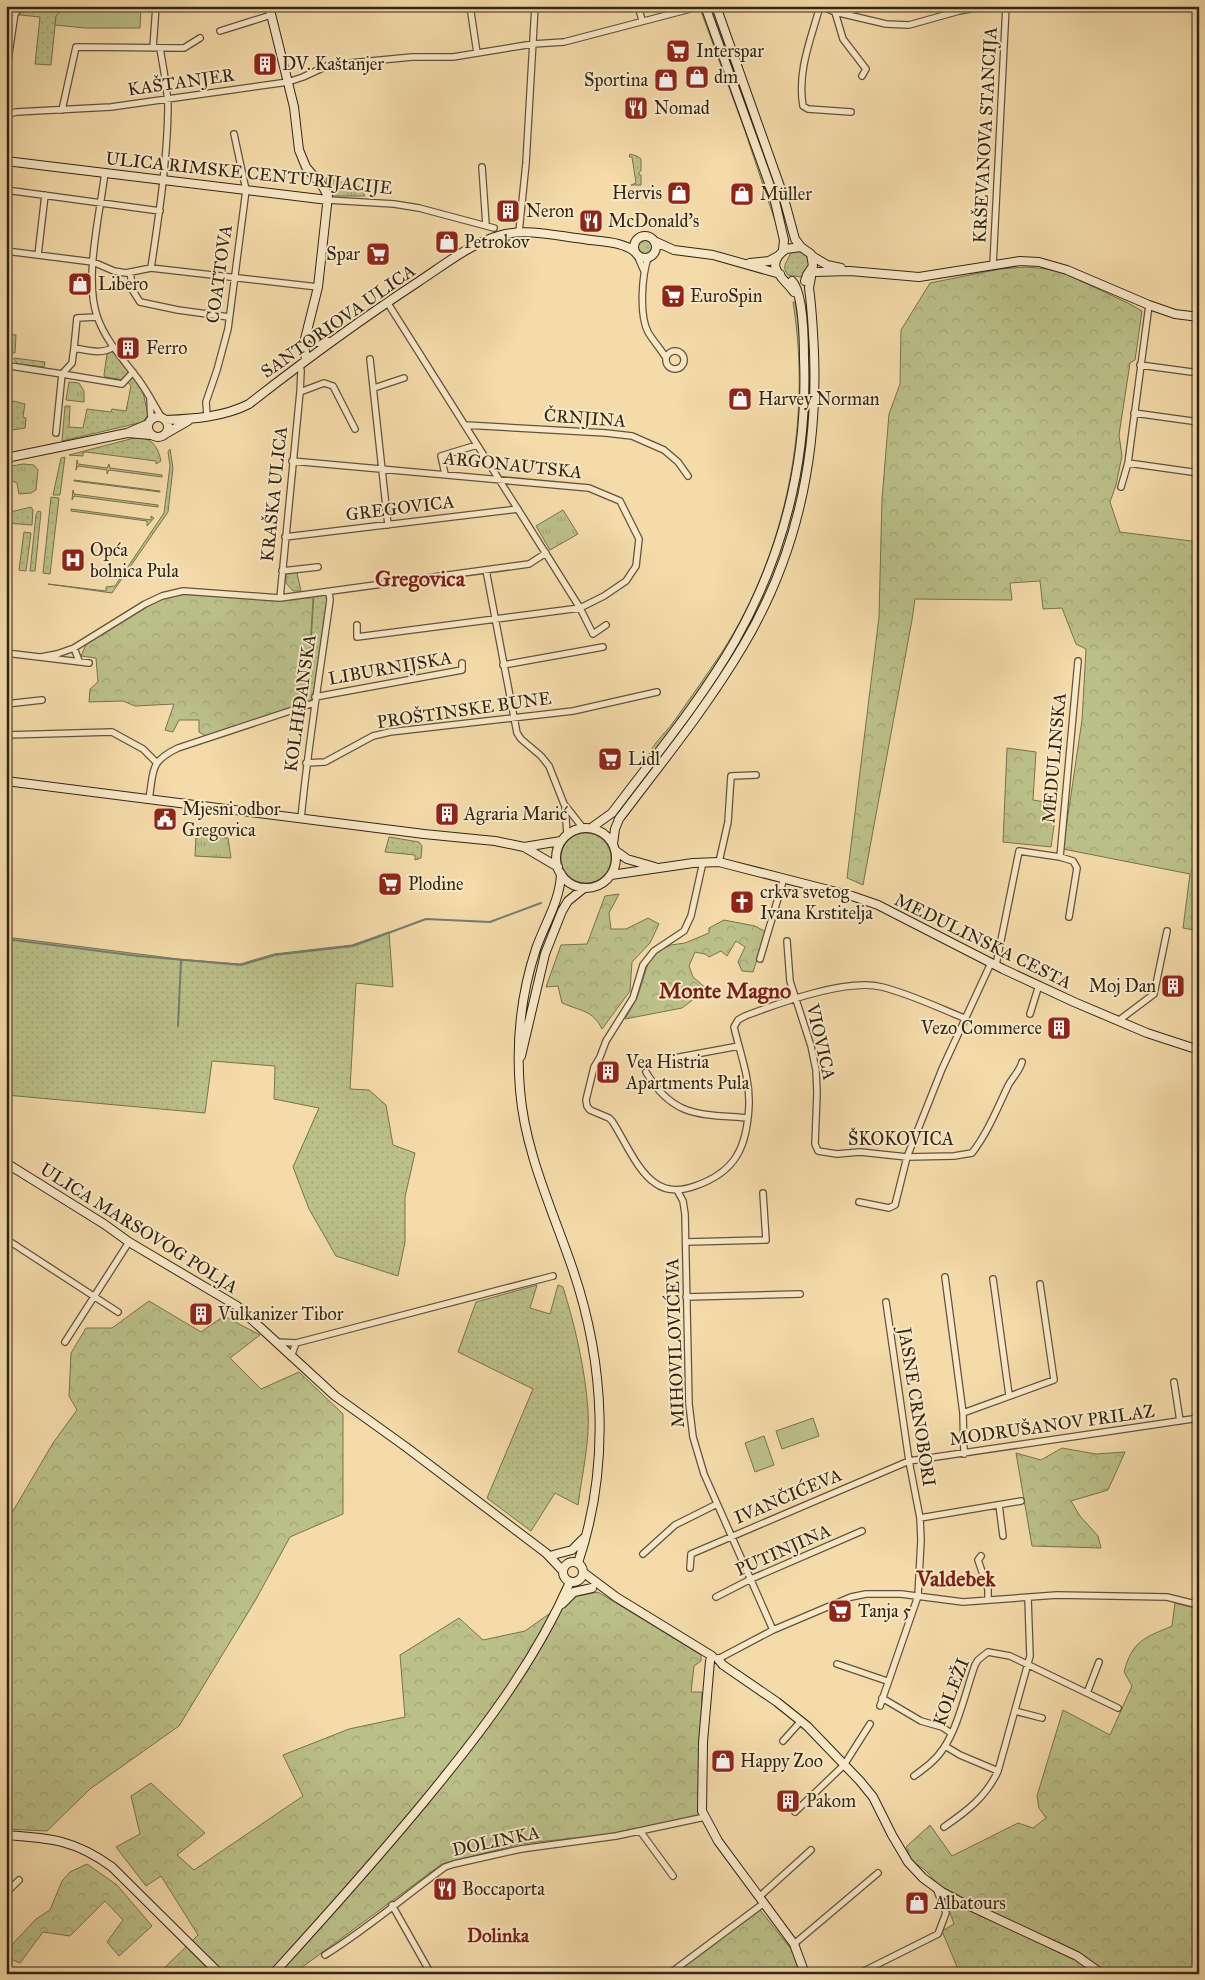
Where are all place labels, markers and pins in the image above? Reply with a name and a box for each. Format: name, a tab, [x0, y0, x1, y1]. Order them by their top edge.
supermarket icon: Interspar	[665, 38, 691, 64]
place label: Interspar	[696, 40, 764, 62]
building icon: DV. Kaštanjer	[252, 51, 278, 77]
place label: DV. Kaštanjer	[282, 53, 384, 75]
shop icon: dm	[684, 64, 710, 90]
place label: dm	[714, 66, 738, 88]
shop icon: Sportina	[653, 67, 679, 93]
place label: Sportina	[584, 69, 648, 91]
restaurant icon: Nomad	[623, 95, 649, 121]
place label: Nomad	[654, 97, 710, 119]
shop icon: Hervis	[666, 180, 692, 206]
shop icon: Müller	[729, 181, 755, 207]
place label: Hervis	[612, 182, 662, 204]
place label: Müller	[760, 183, 812, 205]
building icon: Neron	[495, 198, 521, 224]
place label: Neron	[526, 200, 574, 222]
restaurant icon: McDonald's	[578, 208, 604, 234]
place label: McDonald's	[608, 210, 699, 232]
shop icon: Petrokov	[434, 229, 460, 255]
place label: Petrokov	[464, 231, 531, 253]
supermarket icon: Spar	[365, 241, 391, 267]
place label: Spar	[326, 243, 360, 265]
shop icon: Libero	[67, 271, 93, 297]
place label: Libero	[98, 273, 148, 295]
supermarket icon: EuroSpin	[660, 283, 686, 309]
place label: EuroSpin	[690, 285, 763, 307]
building icon: Ferro	[115, 335, 141, 361]
place label: Ferro	[146, 337, 187, 359]
shop icon: Harvey Norman	[727, 386, 753, 412]
place label: Harvey Norman	[758, 388, 880, 410]
place label: Opća bolnica Pula	[90, 539, 179, 582]
hospital icon: Opća bolnica Pula	[60, 547, 86, 573]
supermarket icon: Lidl	[597, 746, 623, 772]
place label: Lidl	[628, 748, 660, 770]
place label: Mjesni odbor Gregovica	[182, 798, 281, 842]
building icon: Agraria Marić	[434, 801, 460, 827]
place label: Agraria Marić	[463, 803, 568, 826]
public building icon: Mjesni odbor Gregovica	[152, 806, 178, 832]
supermarket icon: Plodine	[377, 871, 403, 897]
place label: Plodine	[408, 873, 464, 895]
place label: crkva svetog Ivana Krstitelja	[760, 881, 873, 924]
church icon: crkva svetog Ivana Krstitelja	[729, 889, 755, 915]
building icon: Moj Dan	[1160, 973, 1186, 999]
place label: Moj Dan	[1089, 975, 1156, 997]
building icon: Vezo Commerce	[1046, 1015, 1072, 1041]
place label: Vezo Commerce	[920, 1017, 1042, 1039]
place label: Vea Histria Apartments Pula	[625, 1051, 750, 1094]
building icon: Vea Histria Apartments Pula	[595, 1059, 621, 1085]
building icon: Vulkanizer Tibor	[188, 1301, 214, 1327]
place label: Vulkanizer Tibor	[217, 1303, 344, 1325]
supermarket icon: Tanja 5	[827, 1598, 853, 1624]
place label: Tanja 5	[858, 1600, 911, 1622]
shop icon: Happy Zoo	[710, 1748, 736, 1774]
place label: Happy Zoo	[740, 1750, 823, 1772]
building icon: Pakom	[775, 1788, 801, 1814]
place label: Pakom	[806, 1790, 856, 1812]
restaurant icon: Boccaporta	[432, 1876, 458, 1902]
place label: Boccaporta	[462, 1878, 545, 1900]
shop icon: Albatours	[904, 1890, 930, 1916]
place label: Albatours	[933, 1892, 1006, 1914]

